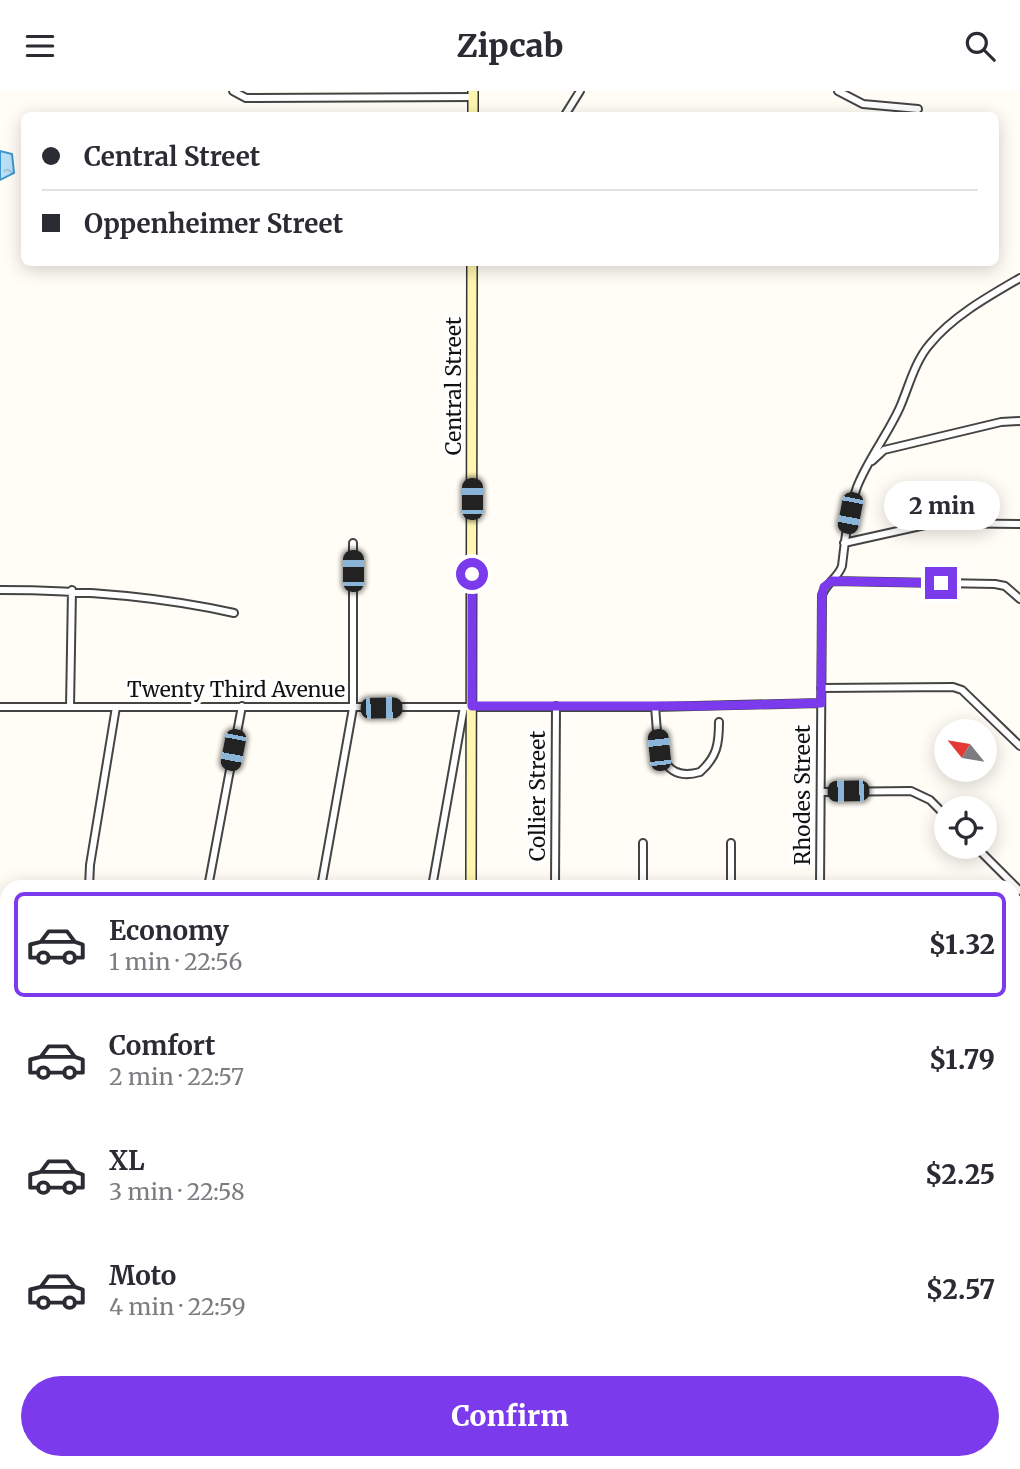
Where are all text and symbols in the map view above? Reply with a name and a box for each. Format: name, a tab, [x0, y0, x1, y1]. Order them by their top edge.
text: Zipcab	[457, 26, 563, 66]
icon: menu	[21, 27, 59, 65]
icon: search	[961, 27, 999, 65]
text: Central Street	[84, 140, 260, 173]
text: Oppenheimer Street	[84, 207, 343, 240]
street label: Central Street	[440, 317, 467, 455]
car	[462, 478, 483, 520]
callout: 2 min	[883, 482, 999, 531]
car	[836, 490, 865, 536]
text: 2 min	[909, 491, 975, 520]
car	[343, 550, 364, 592]
route start	[456, 558, 488, 590]
route end	[925, 567, 957, 599]
street label: Twenty Third Avenue	[127, 676, 345, 703]
car	[360, 697, 403, 719]
north arrow	[934, 719, 998, 782]
map controls	[934, 719, 997, 859]
street label: Rhodes Street	[789, 725, 816, 865]
car	[219, 727, 248, 773]
car	[647, 728, 672, 772]
street label: Collier Street	[524, 731, 551, 861]
car	[827, 780, 870, 802]
button: locate	[934, 796, 997, 859]
icon: car	[25, 913, 88, 976]
text: Economy	[109, 914, 229, 947]
text: $1.32	[929, 928, 995, 961]
text: 1 min · 22:56	[109, 947, 242, 976]
icon: car	[25, 1028, 88, 1091]
text: Comfort	[109, 1029, 215, 1062]
text: $1.79	[929, 1043, 995, 1076]
text: 2 min · 22:57	[109, 1062, 244, 1091]
icon: car	[25, 1143, 88, 1206]
text: XL	[109, 1144, 145, 1177]
text: $2.25	[925, 1158, 995, 1191]
text: 3 min · 22:58	[109, 1177, 245, 1206]
icon: car	[25, 1258, 88, 1321]
text: Moto	[109, 1259, 176, 1292]
text: $2.57	[926, 1273, 995, 1306]
text: 4 min · 22:59	[109, 1292, 246, 1321]
button: Confirm	[21, 1376, 999, 1456]

